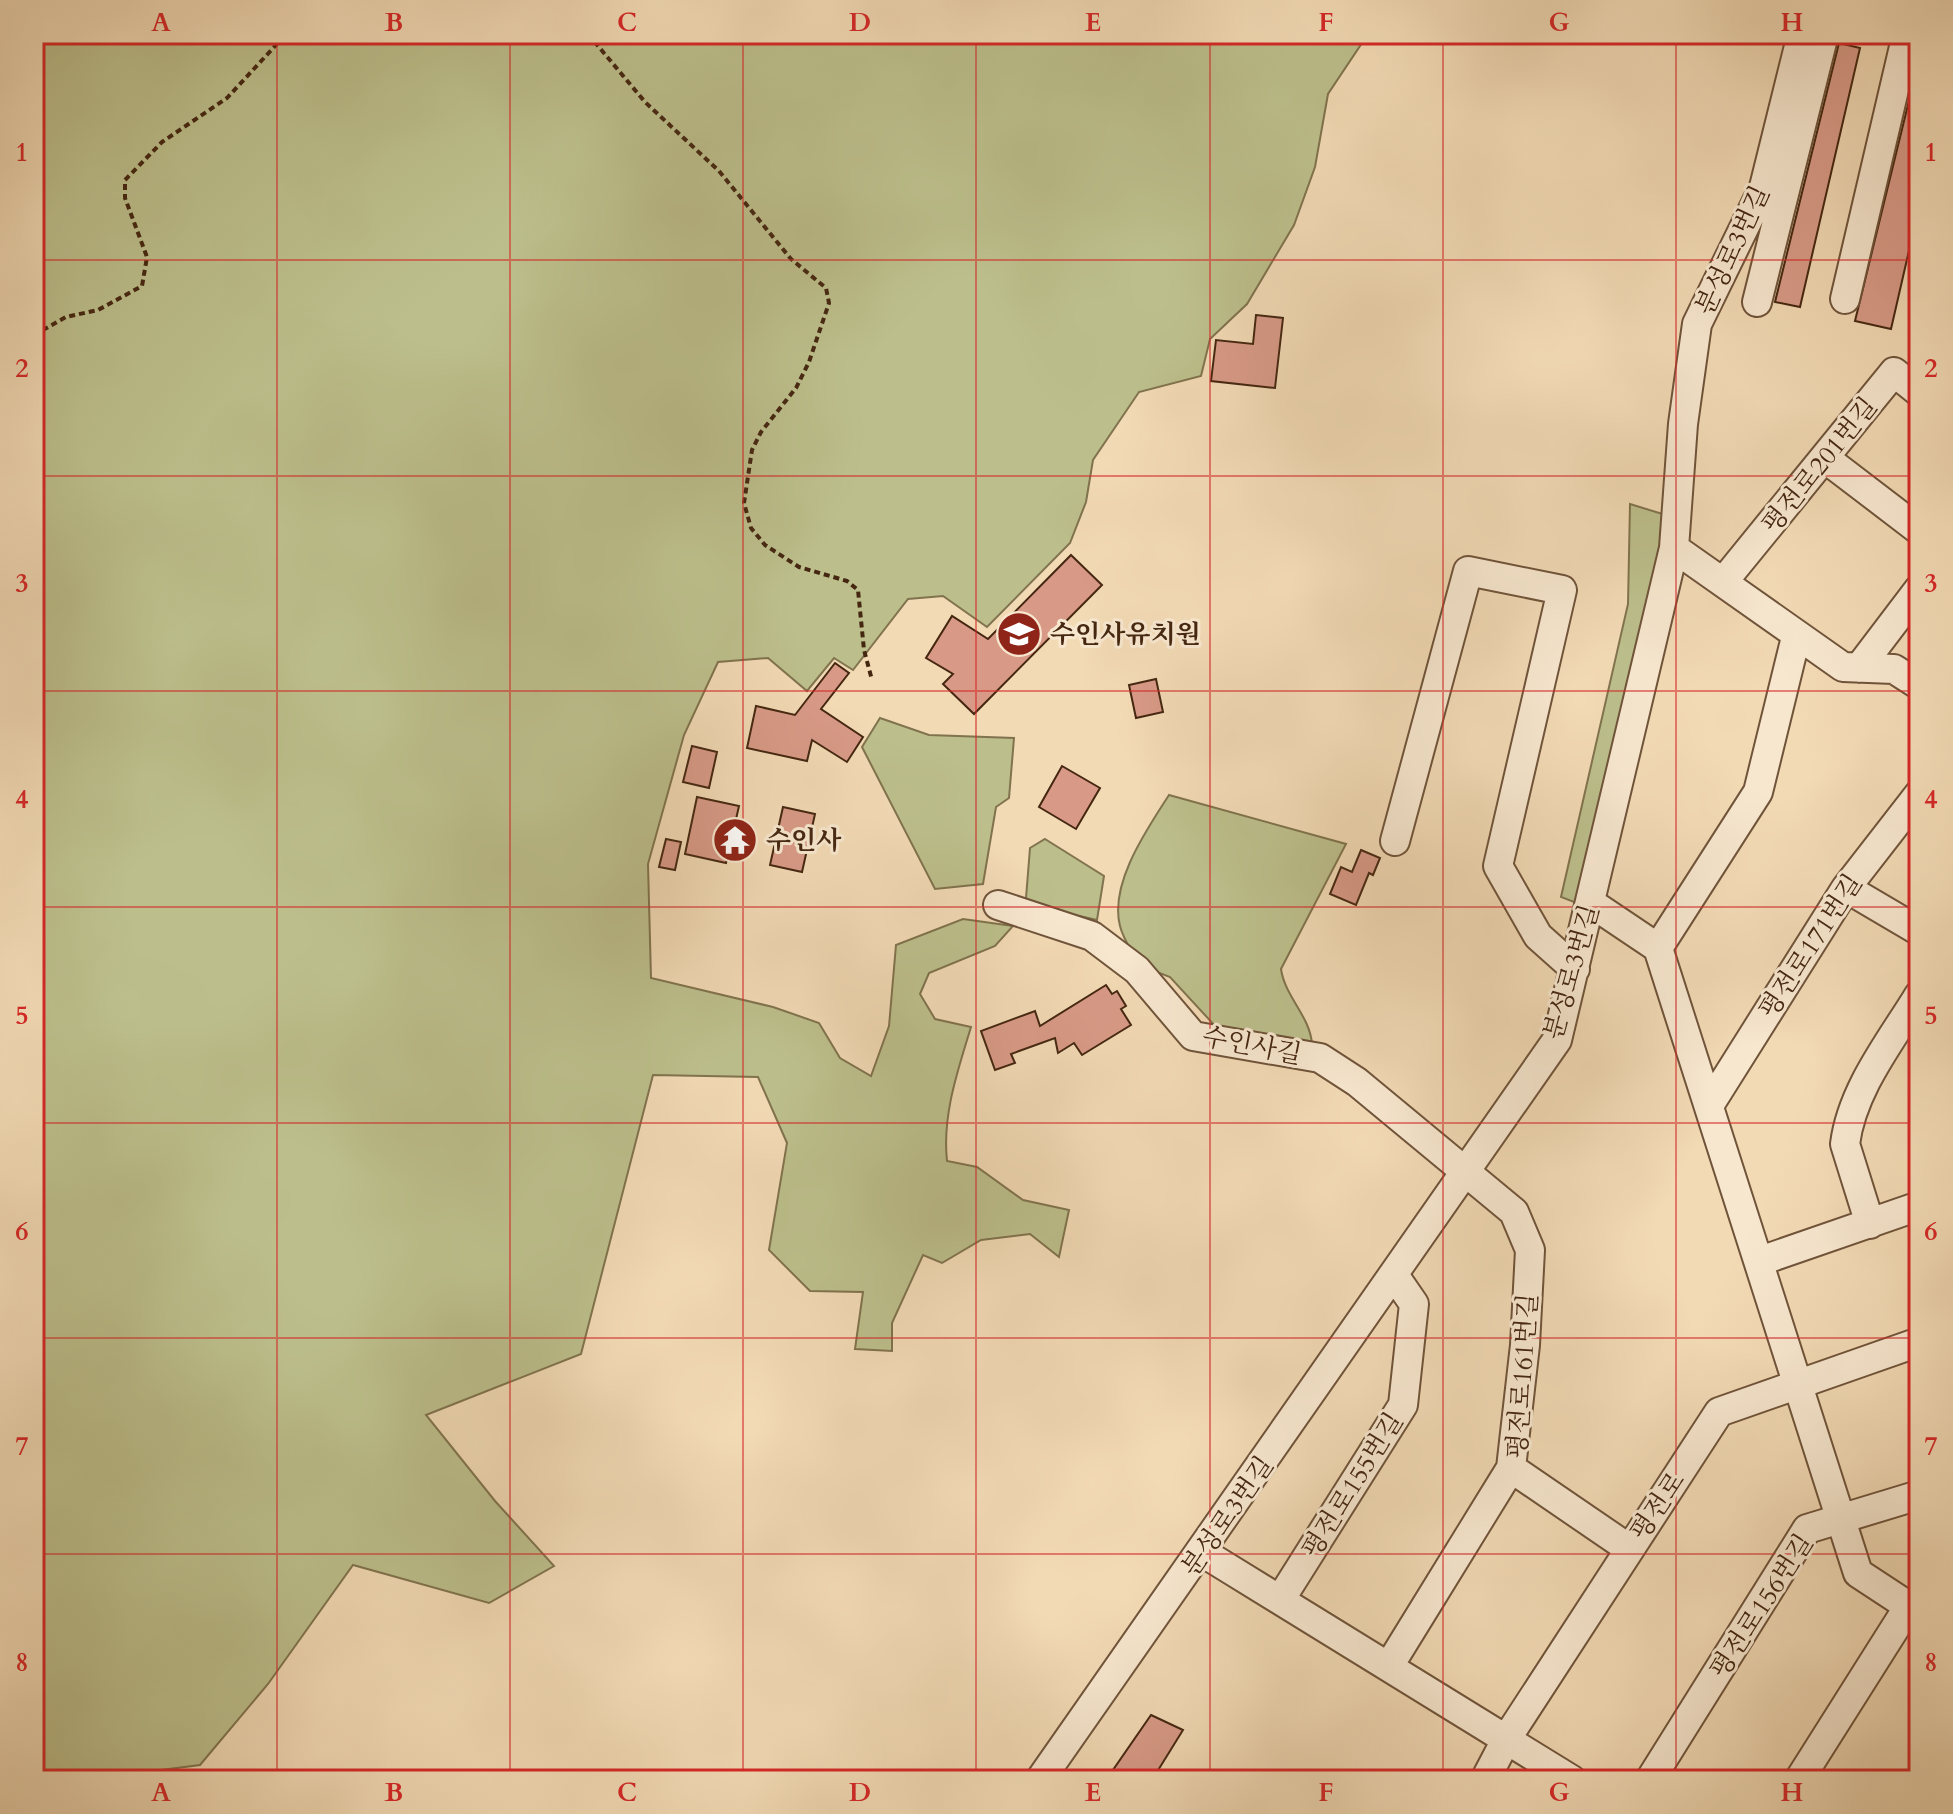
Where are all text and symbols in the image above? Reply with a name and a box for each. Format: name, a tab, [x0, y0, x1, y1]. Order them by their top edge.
text: A	[151, 5, 171, 40]
text: B	[385, 5, 403, 40]
text: C	[617, 5, 637, 40]
text: D	[849, 5, 871, 40]
text: E	[1085, 5, 1101, 40]
text: F	[1318, 5, 1334, 40]
text: G	[1548, 5, 1570, 40]
text: H	[1781, 5, 1804, 40]
text: 1	[15, 135, 29, 170]
text: 1	[1924, 135, 1938, 170]
street label: 분성로3번길	[1687, 180, 1778, 321]
text: 2	[15, 351, 29, 386]
text: 2	[1924, 351, 1938, 386]
street label: 평전로201번길	[1754, 390, 1885, 541]
text: 3	[15, 566, 29, 601]
text: 3	[1924, 566, 1938, 601]
school or university icon: 수인사유치원	[995, 610, 1043, 658]
place label: 수인사유치원	[1050, 617, 1201, 652]
text: 4	[15, 782, 29, 817]
text: 4	[1924, 782, 1938, 817]
temple icon: 수인사	[711, 816, 759, 864]
place label: 수인사	[766, 823, 842, 858]
street label: 평전로171번길	[1751, 867, 1870, 1025]
street label: 분성로3번길	[1536, 901, 1607, 1044]
text: 5	[15, 998, 29, 1033]
text: 5	[1924, 998, 1938, 1033]
street label: 수인사길	[1199, 1019, 1305, 1072]
text: 6	[15, 1214, 29, 1249]
text: 6	[1924, 1214, 1938, 1249]
street label: 평전로161번길	[1499, 1292, 1546, 1460]
street label: 평전로155번길	[1294, 1406, 1411, 1565]
text: 7	[15, 1429, 29, 1464]
text: 7	[1924, 1429, 1938, 1464]
street label: 분성로3번길	[1173, 1449, 1282, 1583]
street label: 평전로	[1622, 1465, 1693, 1547]
street label: 평전로156번길	[1702, 1527, 1821, 1685]
text: 8	[15, 1645, 29, 1680]
text: 8	[1924, 1645, 1938, 1680]
text: A	[151, 1775, 171, 1810]
text: B	[385, 1775, 403, 1810]
text: C	[617, 1775, 637, 1810]
text: D	[849, 1775, 871, 1810]
text: E	[1085, 1775, 1101, 1810]
text: F	[1318, 1775, 1334, 1810]
text: G	[1548, 1775, 1570, 1810]
text: H	[1781, 1775, 1804, 1810]

